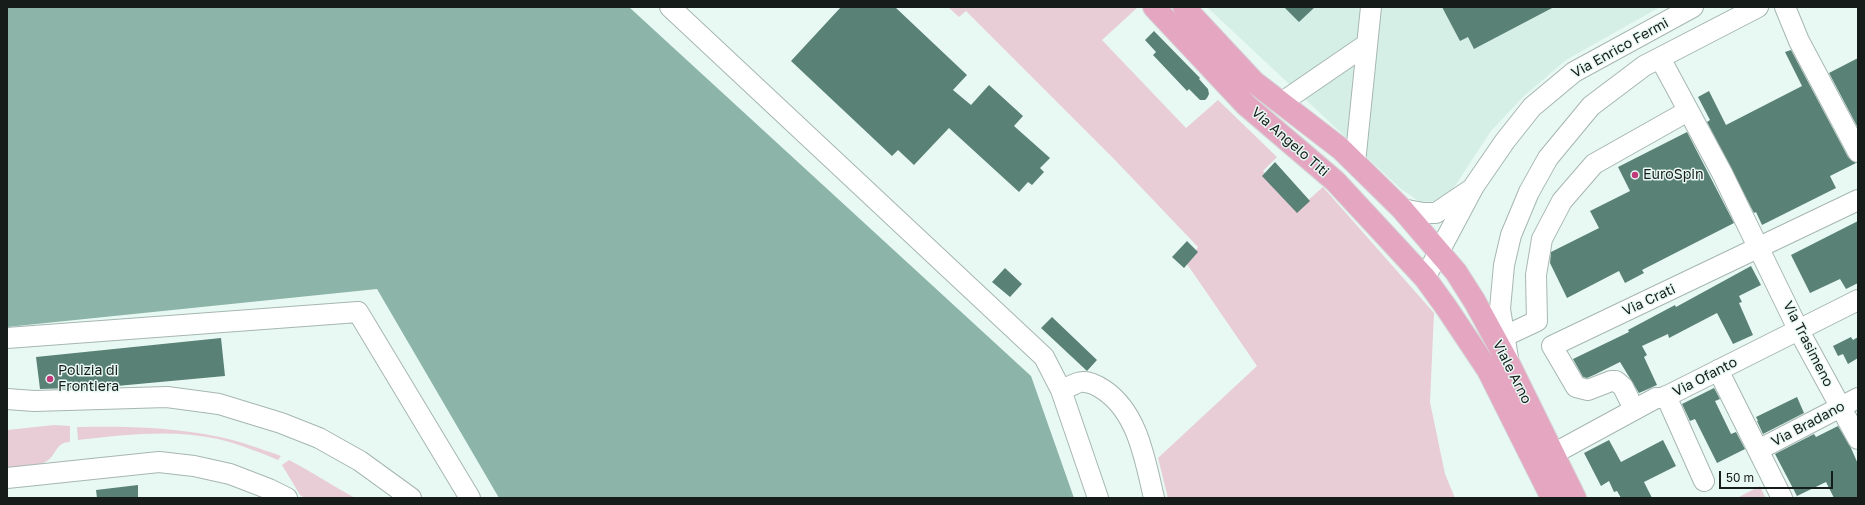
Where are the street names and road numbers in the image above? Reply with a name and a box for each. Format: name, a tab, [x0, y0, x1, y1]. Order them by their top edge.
street label: Via Enrico Fermi	[1569, 14, 1671, 82]
street label: Via Angelo Titi	[1248, 104, 1332, 180]
street label: Via Crati	[1620, 280, 1678, 320]
street label: Via Trasimeno	[1779, 298, 1837, 390]
street label: Viale Arno	[1489, 338, 1535, 406]
street label: Via Ofanto	[1670, 354, 1740, 400]
street label: Via Bradano	[1768, 398, 1848, 450]

